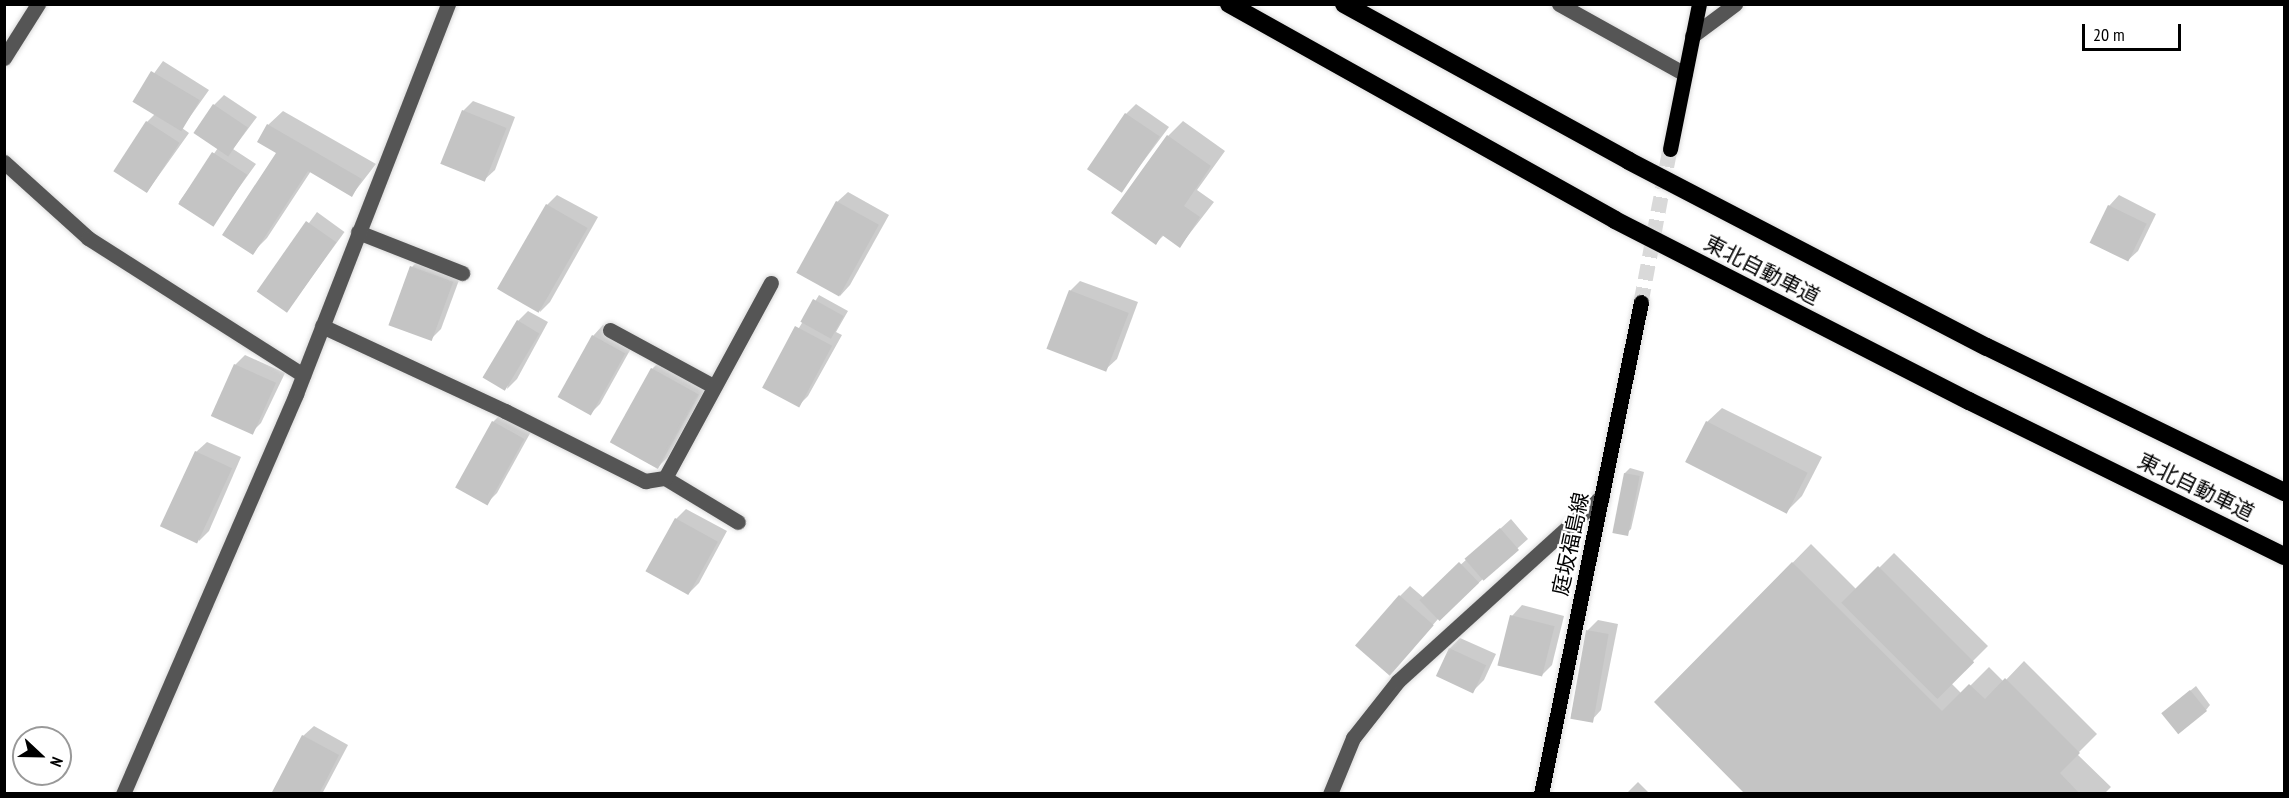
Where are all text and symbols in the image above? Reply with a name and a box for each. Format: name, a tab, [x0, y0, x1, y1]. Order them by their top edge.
scale bar	[2085, 12, 2184, 50]
text: 20 m	[2093, 23, 2125, 46]
street label: 東北自動車道	[1700, 230, 1824, 310]
street label: 東北自動車道	[2134, 448, 2258, 526]
street label: 庭坂福島線	[1548, 490, 1594, 598]
north arrow	[12, 726, 72, 786]
text: N	[46, 754, 68, 770]

